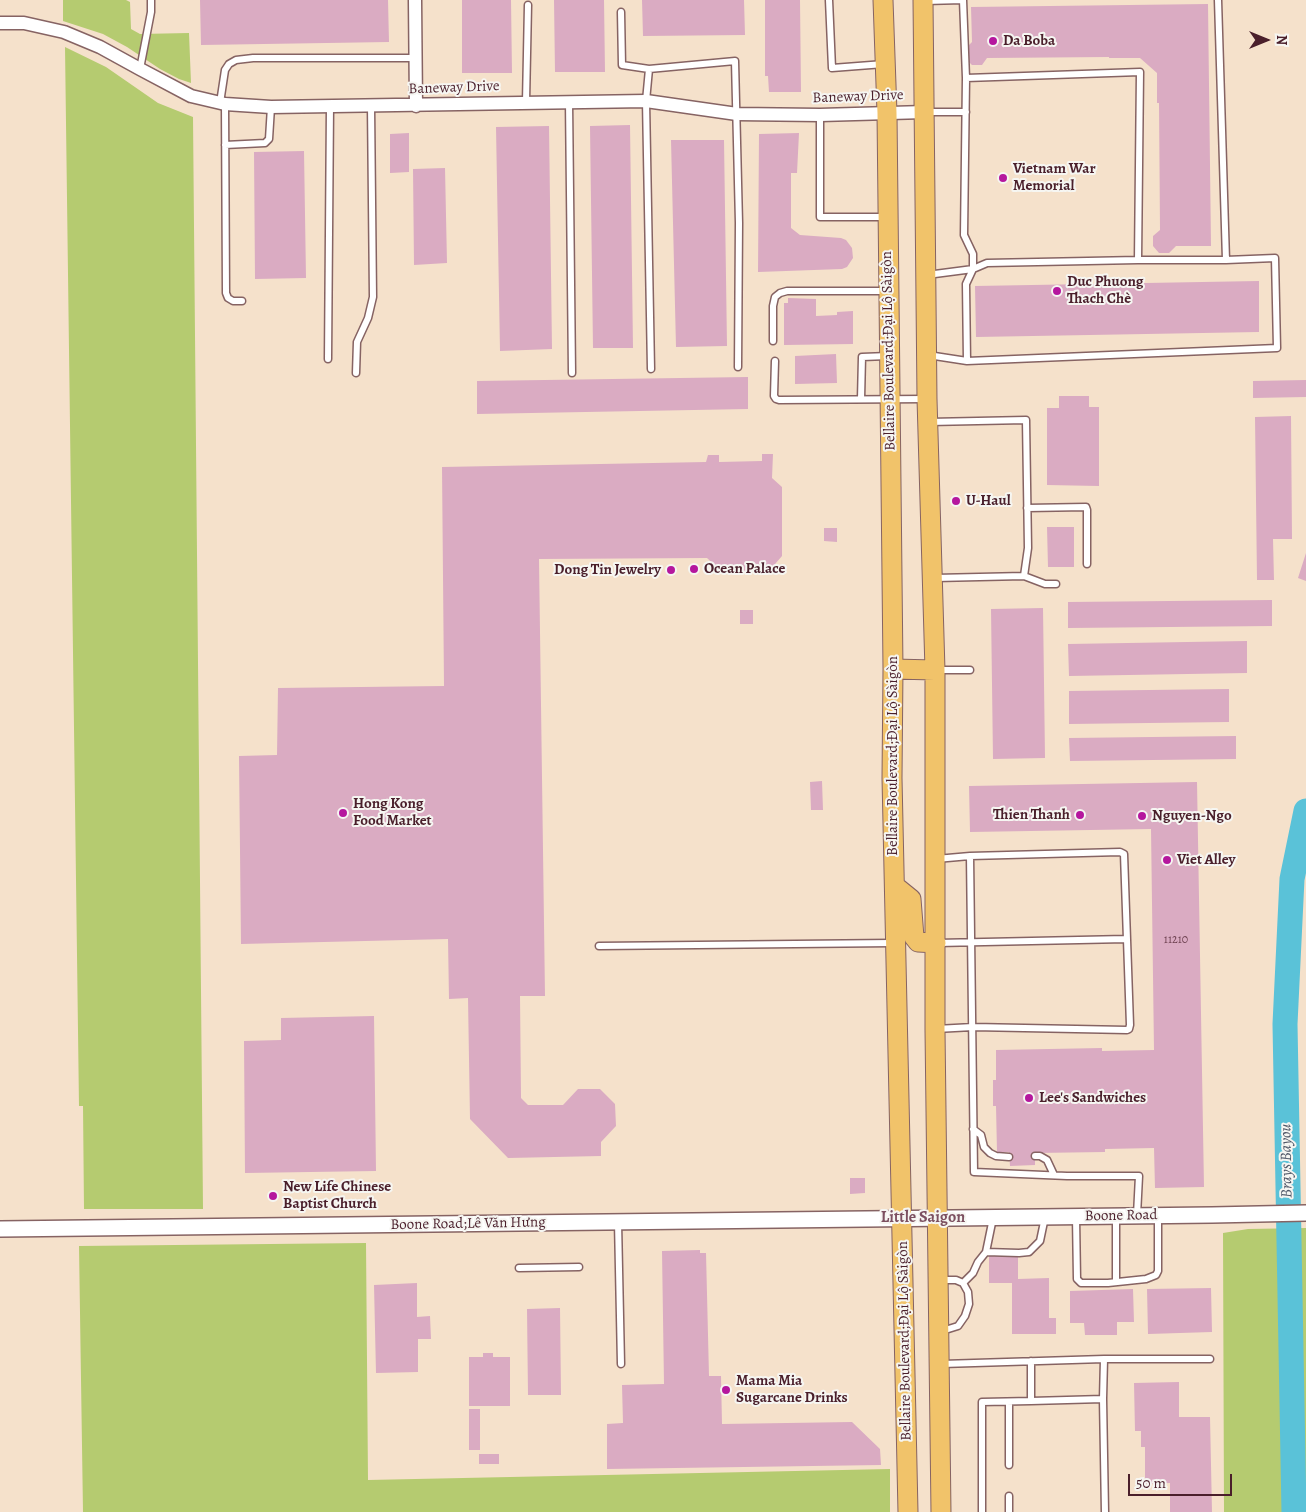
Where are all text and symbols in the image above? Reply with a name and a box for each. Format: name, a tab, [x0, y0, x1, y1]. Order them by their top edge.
north arrow	[1241, 15, 1291, 65]
place label: Da Boba	[1003, 32, 1055, 50]
marker: Da Boba	[987, 35, 999, 47]
text: N	[1272, 35, 1291, 45]
street label: Baneway Drive	[408, 77, 500, 99]
street label: Baneway Drive	[812, 86, 904, 108]
place label: Vietnam War Memorial	[1013, 160, 1096, 195]
marker: Vietnam War Memorial	[997, 172, 1009, 184]
street label: Bellaire Boulevard;Đại Lộ Sàigòn	[878, 251, 900, 451]
place label: Duc Phuong Thach Chè	[1067, 273, 1143, 308]
marker: Duc Phuong Thach Chè	[1051, 285, 1063, 297]
place label: U-Haul	[966, 492, 1011, 510]
marker: U-Haul	[950, 495, 962, 507]
place label: Ocean Palace	[704, 560, 785, 578]
place label: Dong Tin Jewelry	[554, 561, 661, 579]
marker: Ocean Palace	[688, 563, 700, 575]
marker: Dong Tin Jewelry	[665, 564, 677, 576]
street label: Bellaire Boulevard;Đại Lộ Sàigòn	[884, 656, 902, 856]
place label: Hong Kong Food Market	[353, 795, 432, 830]
place label: Thien Thanh	[993, 806, 1070, 824]
marker: Hong Kong Food Market	[337, 807, 349, 819]
place label: Nguyen-Ngo	[1152, 807, 1232, 825]
marker: Thien Thanh	[1074, 809, 1086, 821]
marker: Nguyen-Ngo	[1136, 810, 1148, 822]
place label: Viet Alley	[1177, 851, 1236, 869]
marker: Viet Alley	[1161, 854, 1173, 866]
house number: 11210	[1164, 933, 1188, 947]
place label: Lee's Sandwiches	[1039, 1089, 1146, 1107]
marker: Lee's Sandwiches	[1023, 1092, 1035, 1104]
water label: Brays Bayou	[1277, 1124, 1297, 1198]
place label: New Life Chinese Baptist Church	[283, 1178, 391, 1213]
marker: New Life Chinese Baptist Church	[267, 1190, 279, 1202]
street label: Boone Road	[1084, 1206, 1158, 1226]
district label: Little Saigon	[881, 1208, 965, 1228]
street label: Boone Road;Lê Văn Hưng	[390, 1214, 546, 1234]
street label: Bellaire Boulevard;Đại Lộ Sàigòn	[894, 1241, 916, 1441]
place label: Mama Mia Sugarcane Drinks	[736, 1372, 848, 1407]
marker: Mama Mia Sugarcane Drinks	[720, 1384, 732, 1396]
scale bar	[1131, 1464, 1235, 1496]
text: 50 m	[1136, 1473, 1166, 1493]

